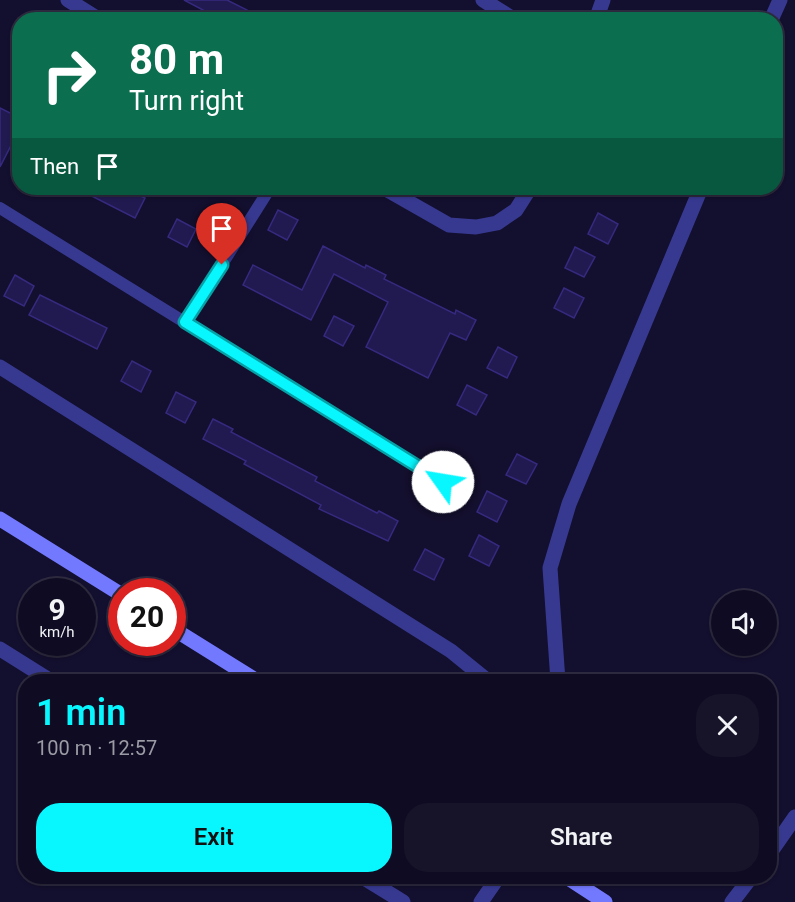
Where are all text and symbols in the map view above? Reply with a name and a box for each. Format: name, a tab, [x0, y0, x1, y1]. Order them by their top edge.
text: 80 m	[129, 35, 224, 84]
icon: right	[30, 36, 108, 114]
text: Turn right	[129, 85, 244, 117]
icon: arrive	[91, 150, 124, 183]
text: Then	[30, 154, 79, 179]
pin	[196, 203, 247, 265]
icon: arrive	[205, 212, 238, 245]
position arrow	[411, 450, 475, 514]
speed limit sign: 20	[108, 578, 186, 656]
map controls	[711, 590, 777, 656]
button: sound	[711, 590, 777, 656]
text: 9	[48, 592, 66, 627]
text: km/h	[39, 623, 75, 641]
text: 1 min	[36, 692, 126, 734]
button: close	[696, 694, 759, 757]
text: 100 m · 12:57	[36, 736, 157, 760]
button: Exit	[36, 803, 392, 872]
button: Share	[404, 803, 759, 872]

